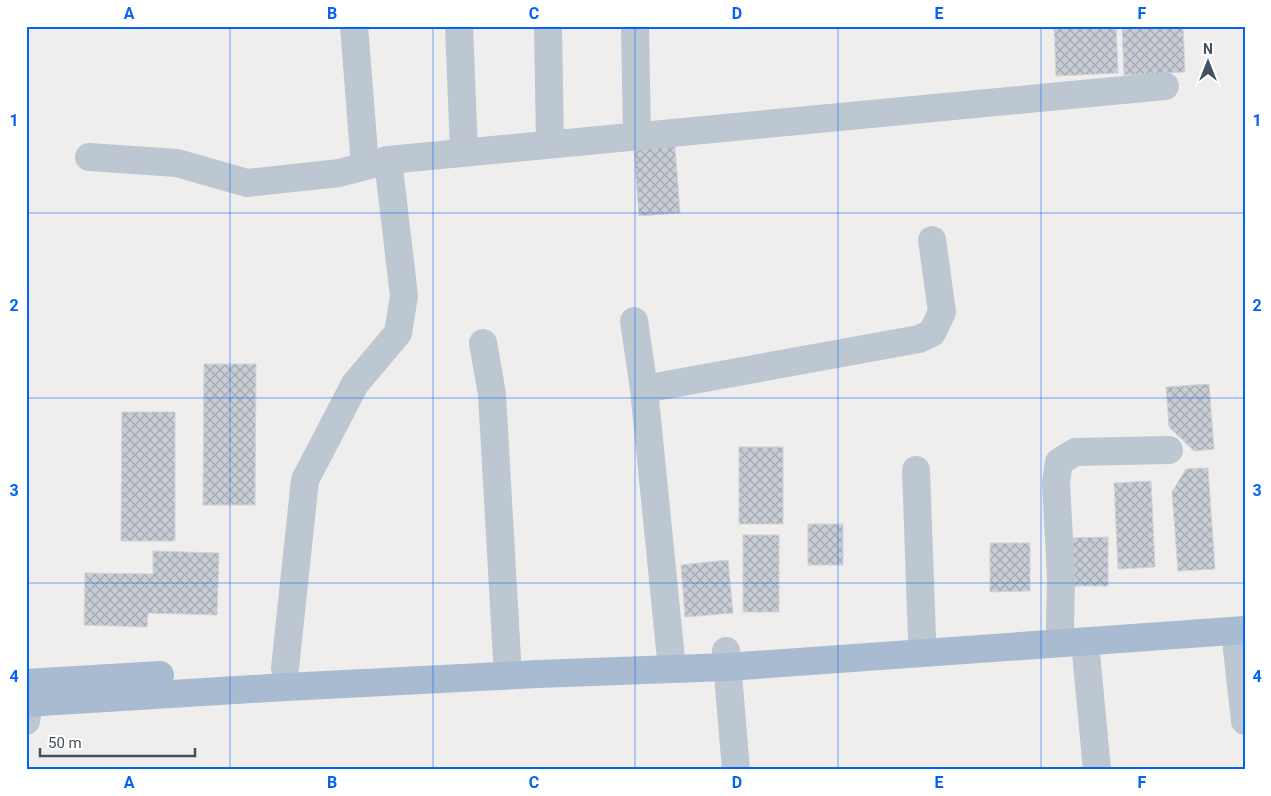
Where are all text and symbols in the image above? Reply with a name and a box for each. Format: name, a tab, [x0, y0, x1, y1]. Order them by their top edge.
text: A	[124, 4, 135, 23]
text: B	[327, 4, 337, 23]
text: C	[529, 4, 539, 23]
text: D	[732, 4, 742, 23]
text: E	[935, 4, 944, 23]
text: F	[1138, 4, 1147, 23]
north arrow	[1184, 38, 1234, 88]
text: N	[1203, 41, 1213, 57]
text: 1	[9, 111, 19, 130]
text: 1	[1252, 111, 1262, 130]
text: 2	[9, 296, 19, 315]
text: 2	[1252, 296, 1262, 315]
text: 3	[9, 481, 19, 500]
text: 3	[1252, 481, 1262, 500]
text: 4	[9, 667, 19, 686]
text: 4	[1252, 667, 1262, 686]
scale bar	[40, 726, 195, 758]
text: 50 m	[48, 734, 82, 752]
text: A	[124, 773, 135, 792]
text: B	[327, 773, 337, 792]
text: C	[529, 773, 539, 792]
text: D	[732, 773, 742, 792]
text: E	[935, 773, 944, 792]
text: F	[1138, 773, 1147, 792]

